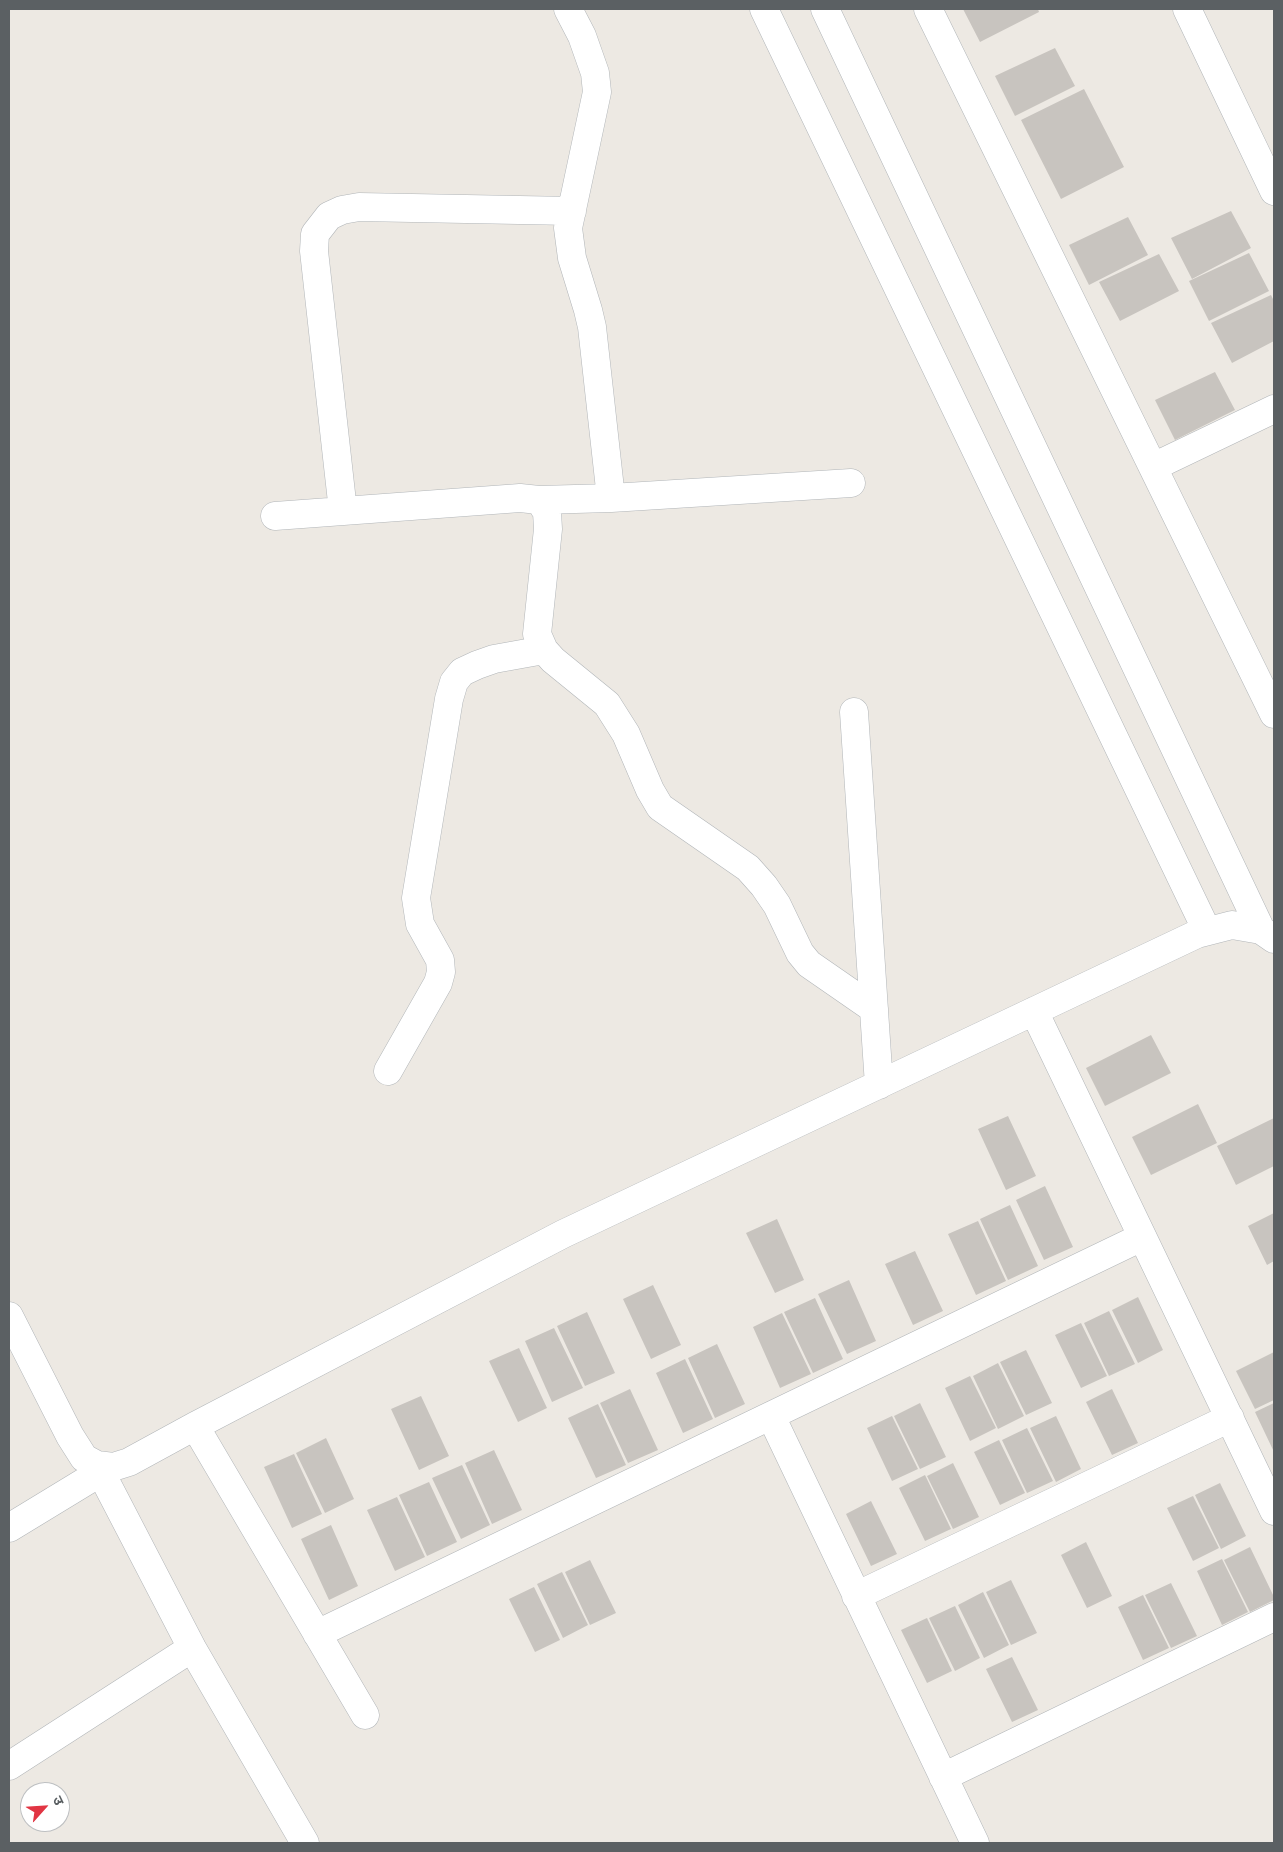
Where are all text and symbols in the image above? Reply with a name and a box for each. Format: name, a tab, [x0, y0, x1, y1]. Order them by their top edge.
north arrow	[20, 1782, 70, 1832]
text: उ	[49, 1793, 67, 1808]

